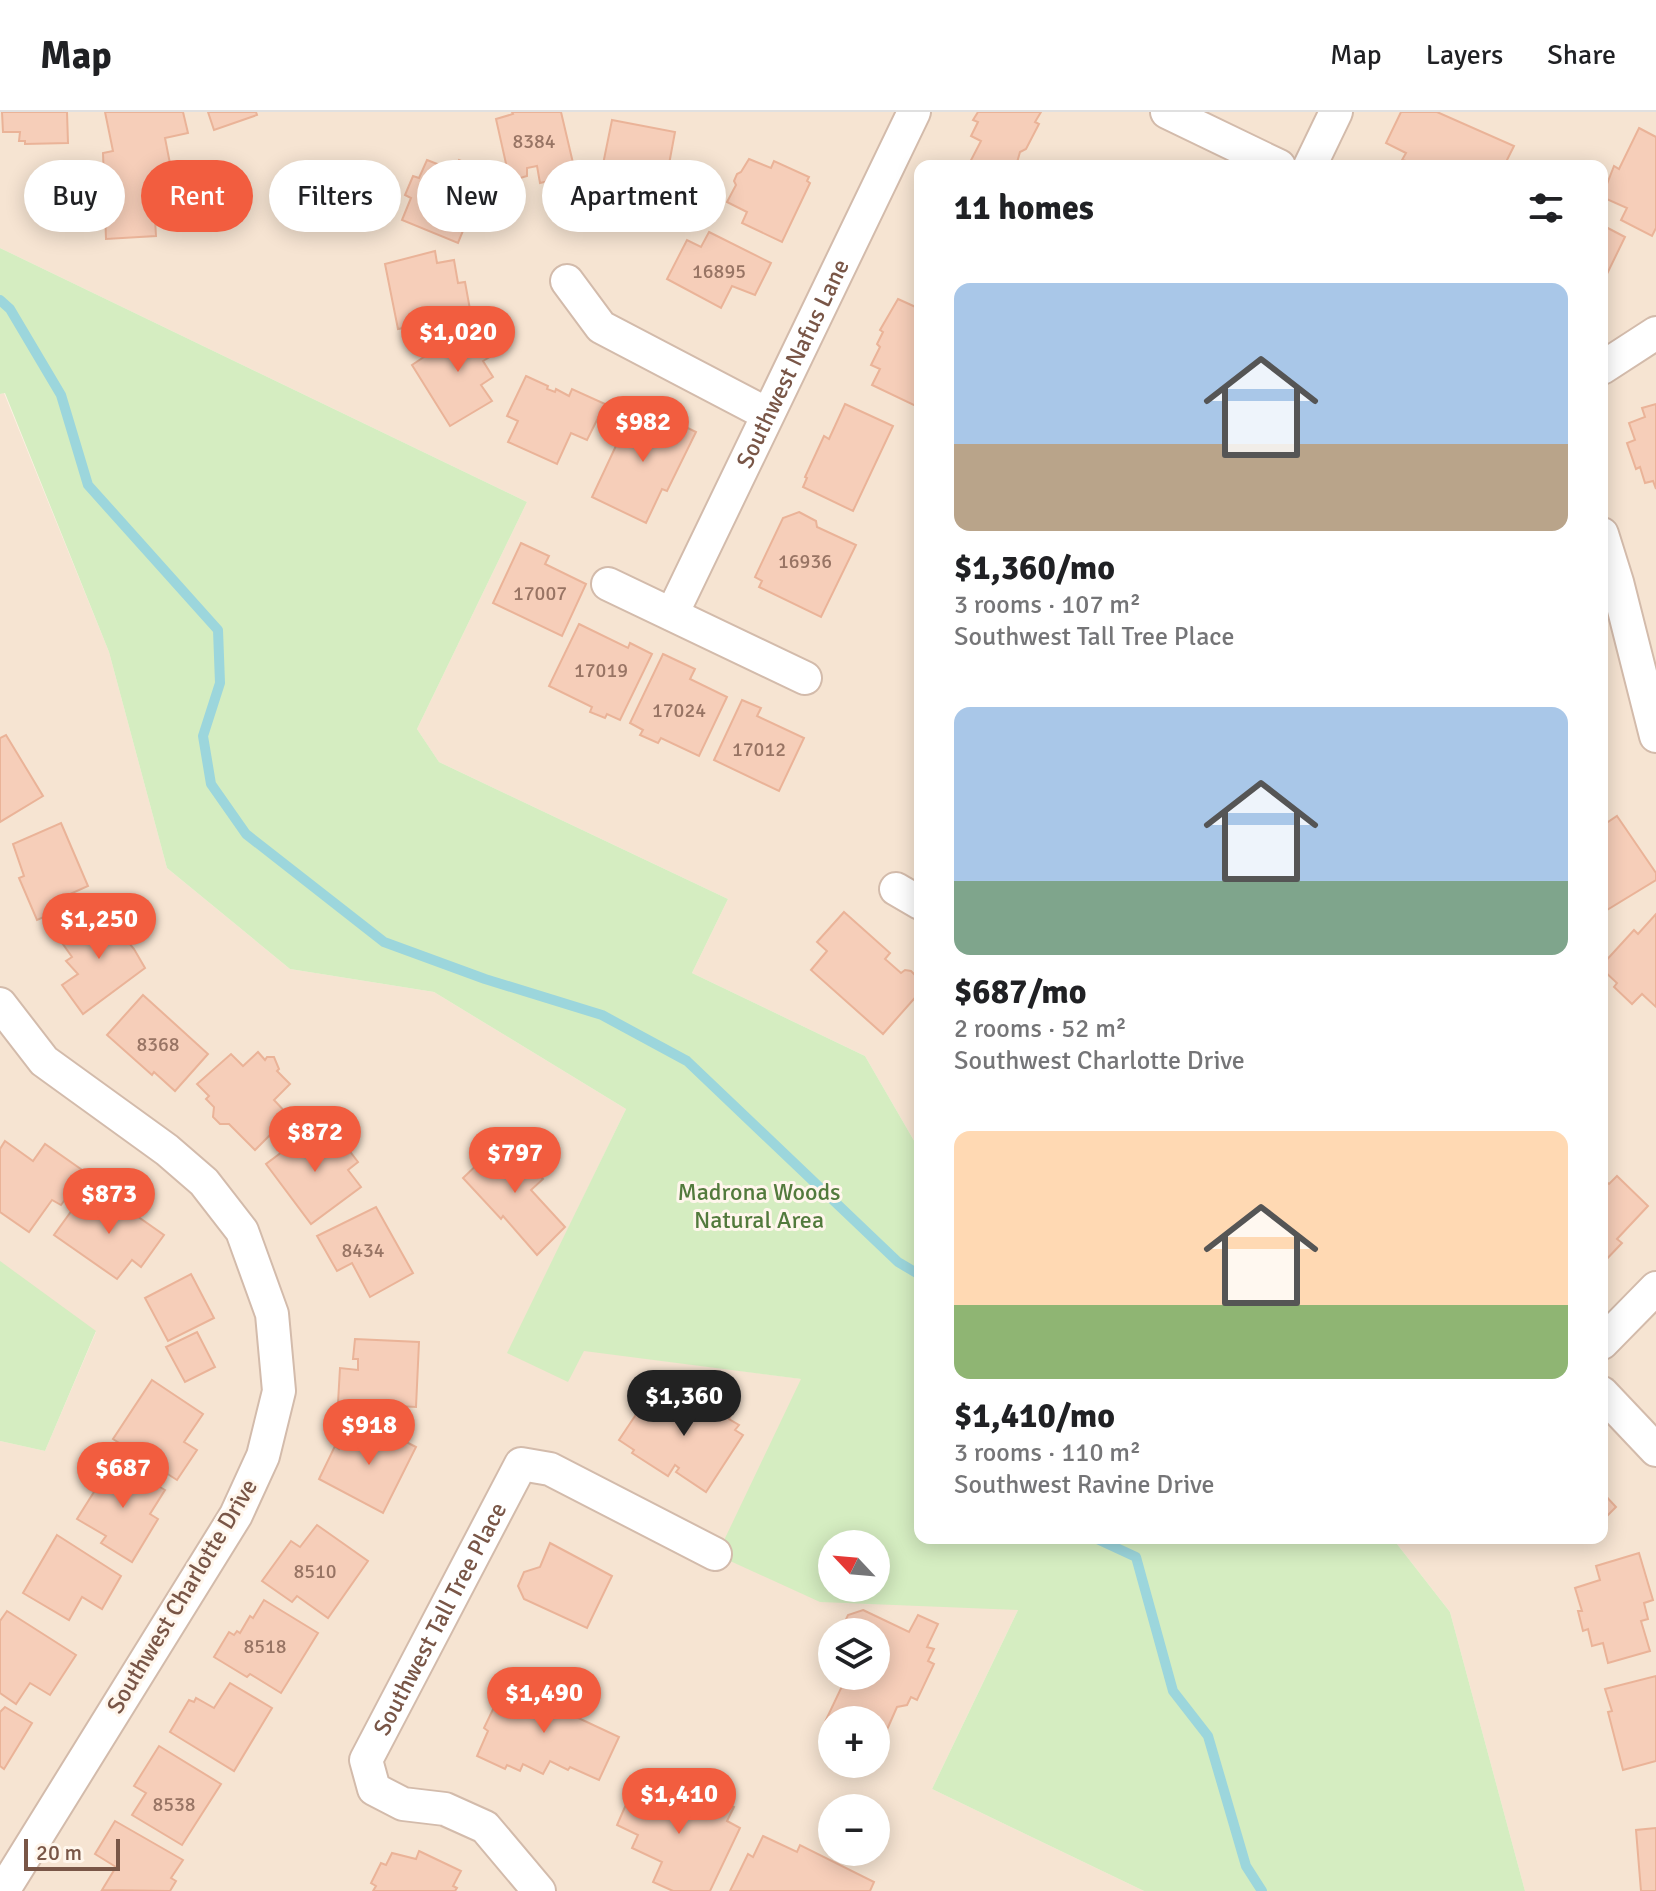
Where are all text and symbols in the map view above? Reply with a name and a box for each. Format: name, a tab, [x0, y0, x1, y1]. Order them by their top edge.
text: Map	[40, 32, 112, 79]
text: Map	[1330, 38, 1382, 72]
text: Layers	[1426, 38, 1503, 72]
text: Share	[1547, 38, 1616, 72]
house number: 8384	[512, 129, 556, 154]
chip: Buy	[24, 160, 125, 232]
chip: Rent	[141, 160, 253, 232]
chip: Filters	[269, 160, 401, 232]
chip: New	[417, 160, 526, 232]
chip: Apartment	[542, 160, 726, 232]
icon: filters	[1524, 186, 1568, 230]
text: 11 homes	[954, 187, 1094, 229]
street label: Southwest Nafus Lane	[730, 254, 856, 473]
house number: 16895	[692, 259, 746, 284]
pin: $1,020	[393, 306, 523, 374]
text: $1,020	[419, 316, 497, 348]
icon: home	[1189, 335, 1333, 479]
pin: $982	[596, 396, 690, 464]
text: $982	[615, 406, 671, 438]
text: $1,360/mo	[954, 547, 1115, 589]
house number: 16936	[778, 549, 832, 574]
house number: 17007	[513, 581, 567, 606]
text: 3 rooms · 107 m²	[954, 589, 1141, 621]
text: Southwest Tall Tree Place	[954, 621, 1234, 653]
house number: 17019	[574, 658, 628, 683]
house number: 17024	[652, 698, 706, 723]
house number: 17012	[732, 737, 786, 762]
icon: home	[1189, 759, 1333, 903]
pin: $1,250	[34, 893, 164, 961]
text: $1,250	[60, 903, 138, 935]
text: $687/mo	[954, 971, 1087, 1013]
text: 2 rooms · 52 m²	[954, 1013, 1127, 1045]
house number: 8368	[136, 1032, 180, 1057]
text: Southwest Charlotte Drive	[954, 1045, 1245, 1077]
pin: $872	[268, 1106, 362, 1174]
text: $872	[287, 1116, 343, 1148]
pin: $797	[468, 1127, 562, 1195]
text: $797	[487, 1137, 543, 1169]
pin: $873	[62, 1168, 156, 1236]
park label: Madrona Woods Natural Area	[677, 1177, 841, 1235]
text: $873	[81, 1178, 137, 1210]
icon: home	[1189, 1183, 1333, 1327]
house number: 8434	[341, 1238, 385, 1263]
pin: $1,360	[619, 1370, 749, 1438]
text: $1,360	[645, 1380, 723, 1412]
text: $1,410/mo	[954, 1395, 1115, 1437]
pin: $918	[322, 1399, 416, 1467]
text: $918	[341, 1409, 397, 1441]
text: 3 rooms · 110 m²	[954, 1437, 1141, 1469]
pin: $687	[76, 1442, 170, 1510]
text: $687	[95, 1452, 151, 1484]
text: Southwest Ravine Drive	[954, 1469, 1215, 1501]
street label: Southwest Charlotte Drive	[100, 1473, 264, 1719]
street label: Southwest Tall Tree Place	[367, 1497, 513, 1741]
north arrow	[818, 1530, 890, 1602]
map controls	[818, 1530, 890, 1866]
house number: 8510	[293, 1559, 337, 1584]
button: layers	[818, 1618, 890, 1690]
house number: 8518	[243, 1634, 287, 1659]
pin: $1,490	[479, 1667, 609, 1735]
text: $1,490	[505, 1677, 583, 1709]
button: +	[818, 1706, 890, 1778]
pin: $1,410	[614, 1768, 744, 1836]
text: $1,410	[640, 1778, 718, 1810]
house number: 8538	[152, 1792, 196, 1817]
button: −	[818, 1794, 890, 1866]
scale bar	[24, 1835, 120, 1871]
text: 20 m	[36, 1839, 82, 1866]

